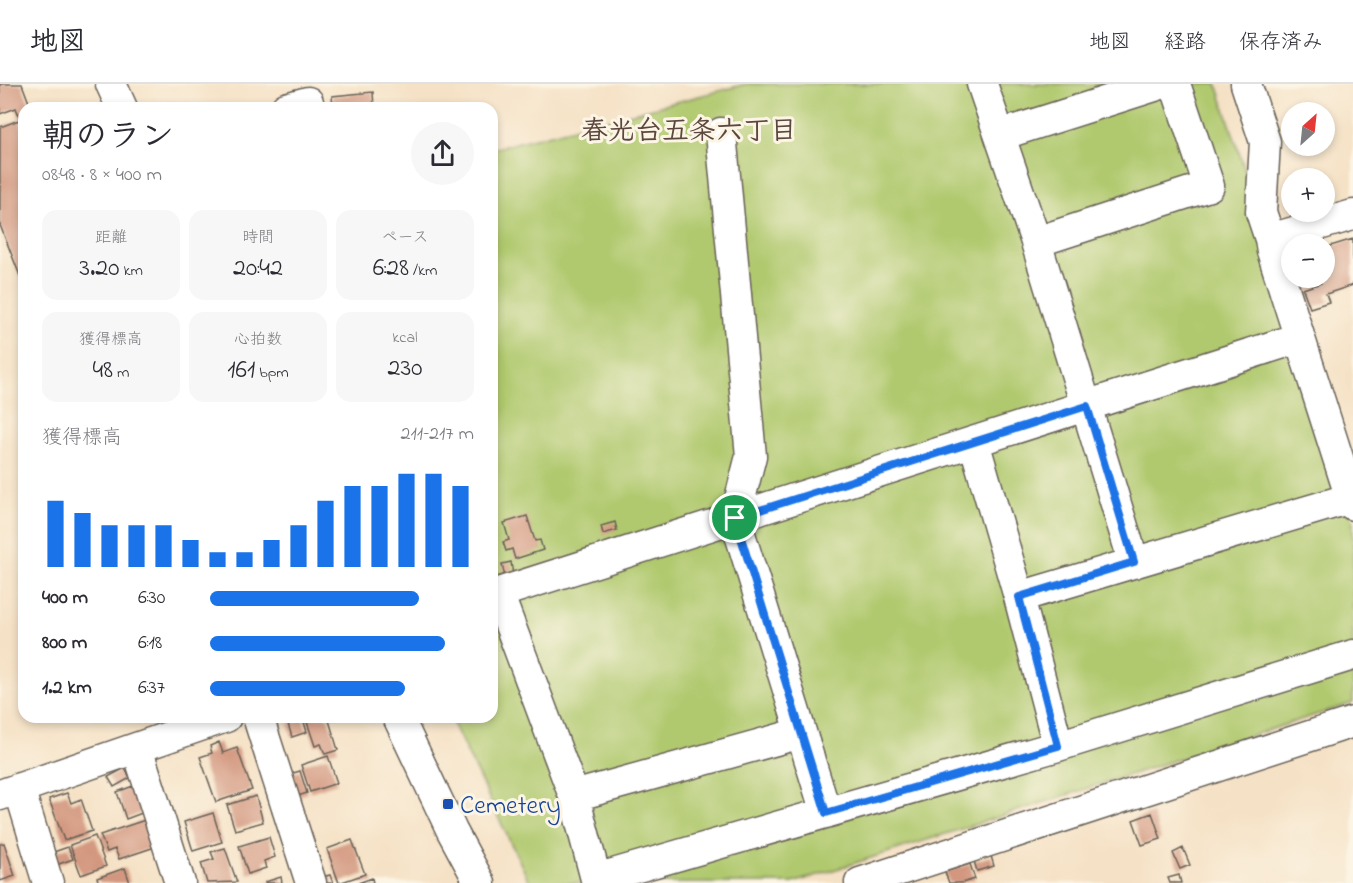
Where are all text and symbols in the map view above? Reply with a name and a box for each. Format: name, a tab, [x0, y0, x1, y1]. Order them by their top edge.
text: 地図	[30, 23, 86, 64]
text: 地図	[1089, 28, 1131, 58]
text: 経路	[1164, 28, 1206, 58]
text: 保存済み	[1239, 28, 1323, 58]
north arrow	[1281, 102, 1335, 156]
map controls	[1281, 102, 1335, 288]
district label: 春光台五条六丁目	[581, 113, 797, 152]
text: 朝のラン	[42, 114, 174, 162]
button: share	[411, 122, 474, 185]
text: 08:48 · 8 × 400 m	[42, 161, 162, 190]
button: +	[1281, 168, 1335, 222]
text: 距離	[95, 226, 127, 250]
text: 時間	[242, 226, 274, 250]
text: ペース	[381, 226, 429, 250]
button: −	[1281, 234, 1335, 288]
text: 3.20	[79, 250, 119, 288]
text: 20:42	[233, 250, 283, 288]
text: 6:28	[373, 250, 409, 288]
text: km	[119, 259, 143, 283]
text: /km	[409, 259, 437, 283]
text: kcal	[392, 326, 418, 350]
text: 獲得標高	[79, 328, 143, 352]
text: 心拍数	[234, 328, 282, 352]
text: 230	[388, 350, 422, 388]
text: 48	[93, 352, 113, 390]
text: 161	[227, 352, 255, 390]
text: m	[113, 361, 129, 385]
text: bpm	[255, 361, 289, 385]
text: 211–217 m	[401, 420, 474, 449]
text: 獲得標高	[42, 424, 122, 453]
pin	[709, 492, 760, 543]
icon: arrive	[718, 501, 751, 534]
text: 400 m	[42, 584, 88, 613]
text: 6:30	[138, 584, 165, 613]
text: 800 m	[42, 629, 87, 658]
text: 6:18	[138, 629, 162, 658]
text: 1.2 km	[42, 674, 92, 703]
text: 6:37	[138, 674, 165, 703]
place label: Cemetery	[460, 788, 561, 826]
marker: Cemetery	[441, 797, 455, 811]

